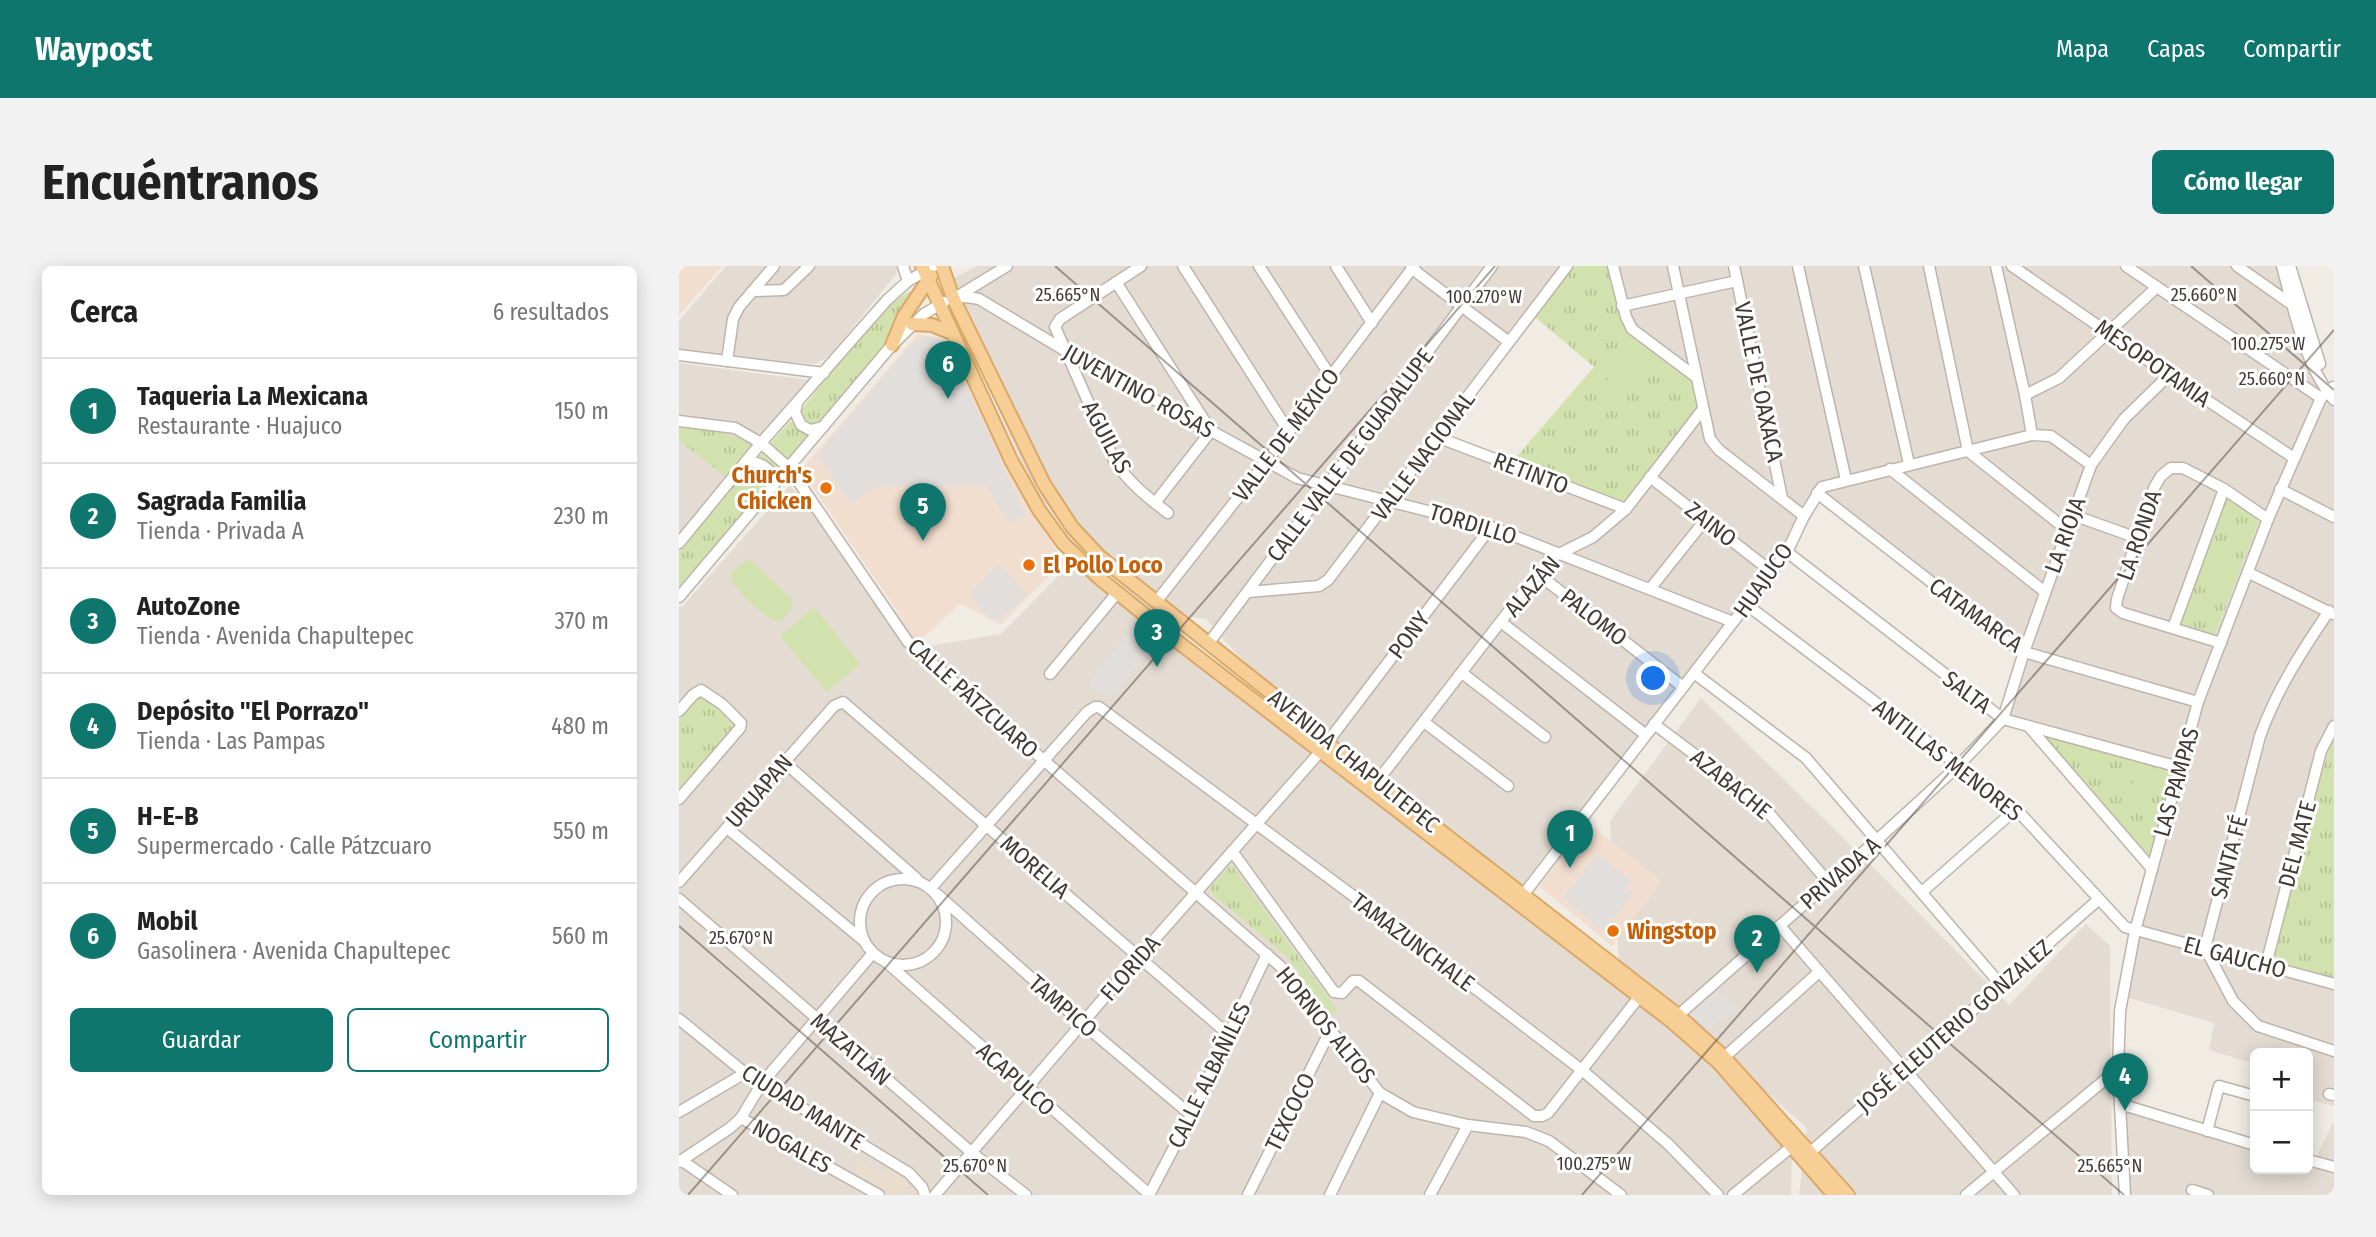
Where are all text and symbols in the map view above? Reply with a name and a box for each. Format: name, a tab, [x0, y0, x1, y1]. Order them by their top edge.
text: Waypost	[35, 29, 153, 69]
text: Mapa	[2056, 35, 2109, 63]
text: Capas	[2147, 35, 2205, 63]
text: Compartir	[2243, 35, 2341, 63]
button: Cómo llegar	[2152, 150, 2334, 214]
text: Encuéntranos	[42, 153, 319, 212]
text: 25.665°N	[1035, 284, 1101, 306]
text: 25.660°N	[2171, 284, 2237, 306]
text: 100.270°W	[1446, 286, 1522, 308]
text: Cerca	[70, 294, 138, 330]
text: 6 resultados	[493, 298, 609, 326]
street label: VALLE DE OAXACA	[1728, 299, 1790, 465]
street label: MESOPOTAMIA	[2090, 313, 2216, 413]
text: 100.275°W	[2231, 333, 2306, 355]
street label: JUVENTINO ROSAS	[1059, 338, 1219, 444]
pin: 6	[925, 341, 971, 399]
street label: CALLE VALLE DE GUADALUPE	[1261, 343, 1439, 567]
street label: VALLE DE MÉXICO	[1226, 362, 1345, 507]
text: 25.660°N	[2239, 368, 2305, 390]
text: Taqueria La Mexicana	[137, 381, 368, 412]
street label: VALLE NACIONAL	[1365, 386, 1481, 526]
street label: AGUILAS	[1076, 396, 1138, 478]
text: 1	[88, 397, 98, 425]
text: 150 m	[554, 397, 609, 425]
text: Restaurante · Huajuco	[137, 412, 342, 440]
street label: RETINTO	[1489, 446, 1573, 500]
place label: Church's Chicken	[732, 461, 812, 515]
marker: Church's Chicken	[818, 480, 834, 496]
pin: 5	[900, 483, 946, 541]
text: Sagrada Familia	[137, 486, 306, 517]
street label: LA RONDA	[2111, 486, 2167, 584]
street label: LA RIOJA	[2038, 493, 2092, 577]
street label: ZAINO	[1680, 495, 1742, 553]
street label: TORDILLO	[1426, 497, 1520, 551]
text: 2	[88, 502, 98, 530]
text: 230 m	[553, 502, 609, 530]
text: Tienda · Privada A	[137, 517, 304, 545]
street label: HUAJUCO	[1727, 537, 1799, 623]
street label: ALAZÁN	[1497, 549, 1566, 622]
place label: El Pollo Loco	[1043, 551, 1163, 579]
marker: El Pollo Loco	[1021, 557, 1037, 573]
street label: CATAMARCA	[1924, 572, 2028, 658]
street label: PALOMO	[1555, 582, 1633, 652]
text: AutoZone	[137, 591, 240, 622]
street label: PONY	[1382, 605, 1436, 664]
text: 3	[88, 607, 98, 635]
text: 370 m	[555, 607, 609, 635]
pin: 3	[1134, 609, 1180, 667]
text: Tienda · Avenida Chapultepec	[137, 622, 414, 650]
street label: CALLE PÁTZCUARO	[902, 631, 1045, 764]
your location	[1636, 661, 1670, 695]
street label: SALTA	[1937, 665, 1997, 719]
street label: AVENIDA CHAPULTEPEC	[1263, 683, 1445, 839]
street label: ANTILLAS MENORES	[1868, 693, 2028, 827]
text: Depósito "El Porrazo"	[137, 696, 369, 727]
text: 4	[87, 712, 99, 740]
text: 480 m	[551, 712, 609, 740]
street label: LAS PAMPAS	[2147, 724, 2205, 840]
text: Tienda · Las Pampas	[137, 727, 325, 755]
street label: AZABACHE	[1685, 743, 1777, 825]
street label: URUAPAN	[720, 749, 798, 833]
street label: DEL MATE	[2272, 798, 2322, 890]
text: H-E-B	[137, 801, 199, 832]
pin: 1	[1547, 810, 1593, 868]
street label: SANTA FÉ	[2203, 812, 2254, 902]
text: 5	[87, 817, 99, 845]
text: 550 m	[553, 817, 609, 845]
street label: MORELIA	[995, 829, 1075, 905]
street label: PRIVADA A	[1794, 831, 1886, 915]
text: Supermercado · Calle Pátzcuaro	[137, 832, 432, 860]
street label: TAMAZUNCHALE	[1346, 887, 1480, 997]
text: Mobil	[137, 906, 198, 937]
pin: 2	[1734, 915, 1780, 973]
place label: Wingstop	[1627, 917, 1717, 945]
text: 6	[87, 922, 99, 950]
text: 560 m	[552, 922, 609, 950]
marker: Wingstop	[1605, 923, 1621, 939]
text: 25.670°N	[709, 927, 773, 949]
street label: FLORIDA	[1094, 930, 1166, 1006]
street label: EL GAUCHO	[2181, 930, 2289, 984]
street label: JOSÉ ELEUTERIO GONZALEZ	[1850, 933, 2058, 1118]
text: Gasolinera · Avenida Chapultepec	[137, 937, 451, 965]
street label: HORNOS ALTOS	[1270, 961, 1382, 1089]
street label: TAMPICO	[1023, 969, 1103, 1043]
street label: CALLE ALBAÑILES	[1161, 997, 1257, 1153]
street label: MAZATLÁN	[805, 1006, 898, 1091]
button: Guardar	[70, 1008, 333, 1072]
button: Compartir	[347, 1008, 609, 1072]
street label: ACAPULCO	[971, 1036, 1061, 1122]
map controls	[2250, 1048, 2313, 1174]
button: +	[2250, 1048, 2313, 1111]
pin: 4	[2102, 1053, 2148, 1111]
street label: CIUDAD MANTE	[737, 1058, 869, 1156]
street label: TEXCOCO	[1259, 1068, 1321, 1156]
button: −	[2250, 1111, 2313, 1174]
street label: NOGALES	[748, 1113, 836, 1179]
text: 100.275°W	[1557, 1153, 1632, 1175]
text: 25.670°N	[943, 1155, 1007, 1177]
text: 25.665°N	[2077, 1155, 2143, 1177]

